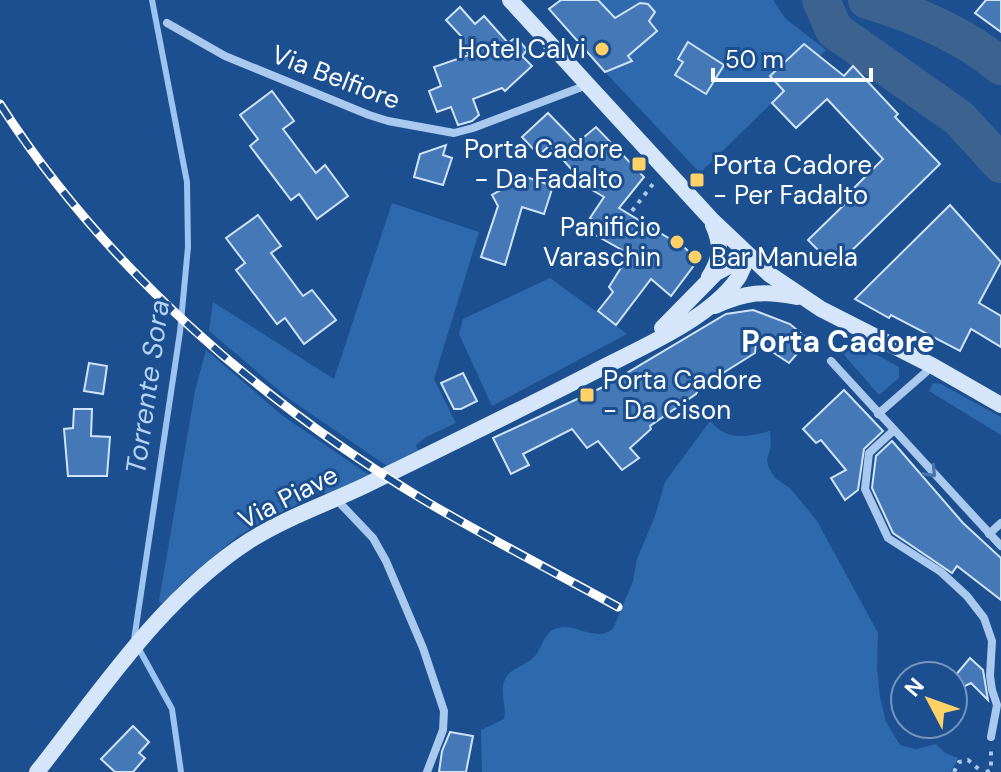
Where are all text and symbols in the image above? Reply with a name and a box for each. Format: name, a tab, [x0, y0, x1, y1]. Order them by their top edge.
place label: Hotel Calvi	[458, 32, 586, 66]
scale bar	[713, 32, 871, 82]
street label: Via Belfiore	[267, 37, 405, 117]
marker: Hotel Calvi	[593, 40, 611, 58]
text: 50 m	[725, 44, 784, 75]
place label: Porta Cadore - Da Fadalto	[464, 132, 623, 196]
place label: Porta Cadore - Per Fadalto	[713, 148, 872, 212]
marker: Porta Cadore - Da Fadalto	[630, 155, 648, 173]
marker: Porta Cadore - Per Fadalto	[688, 171, 706, 189]
place label: Panificio Varaschin	[543, 210, 661, 274]
marker: Panificio Varaschin	[668, 233, 686, 251]
place label: Bar Manuela	[711, 240, 858, 274]
marker: Bar Manuela	[686, 248, 704, 266]
water label: Torrente Sora	[117, 297, 178, 477]
district label: Porta Cadore	[741, 322, 935, 361]
place label: Porta Cadore - Da Cison	[603, 363, 762, 427]
marker: Porta Cadore - Da Cison	[578, 386, 596, 404]
street label: Via Piave	[232, 457, 344, 537]
one-way arrow	[922, 463, 936, 477]
north arrow	[889, 660, 969, 740]
text: N	[898, 672, 930, 703]

